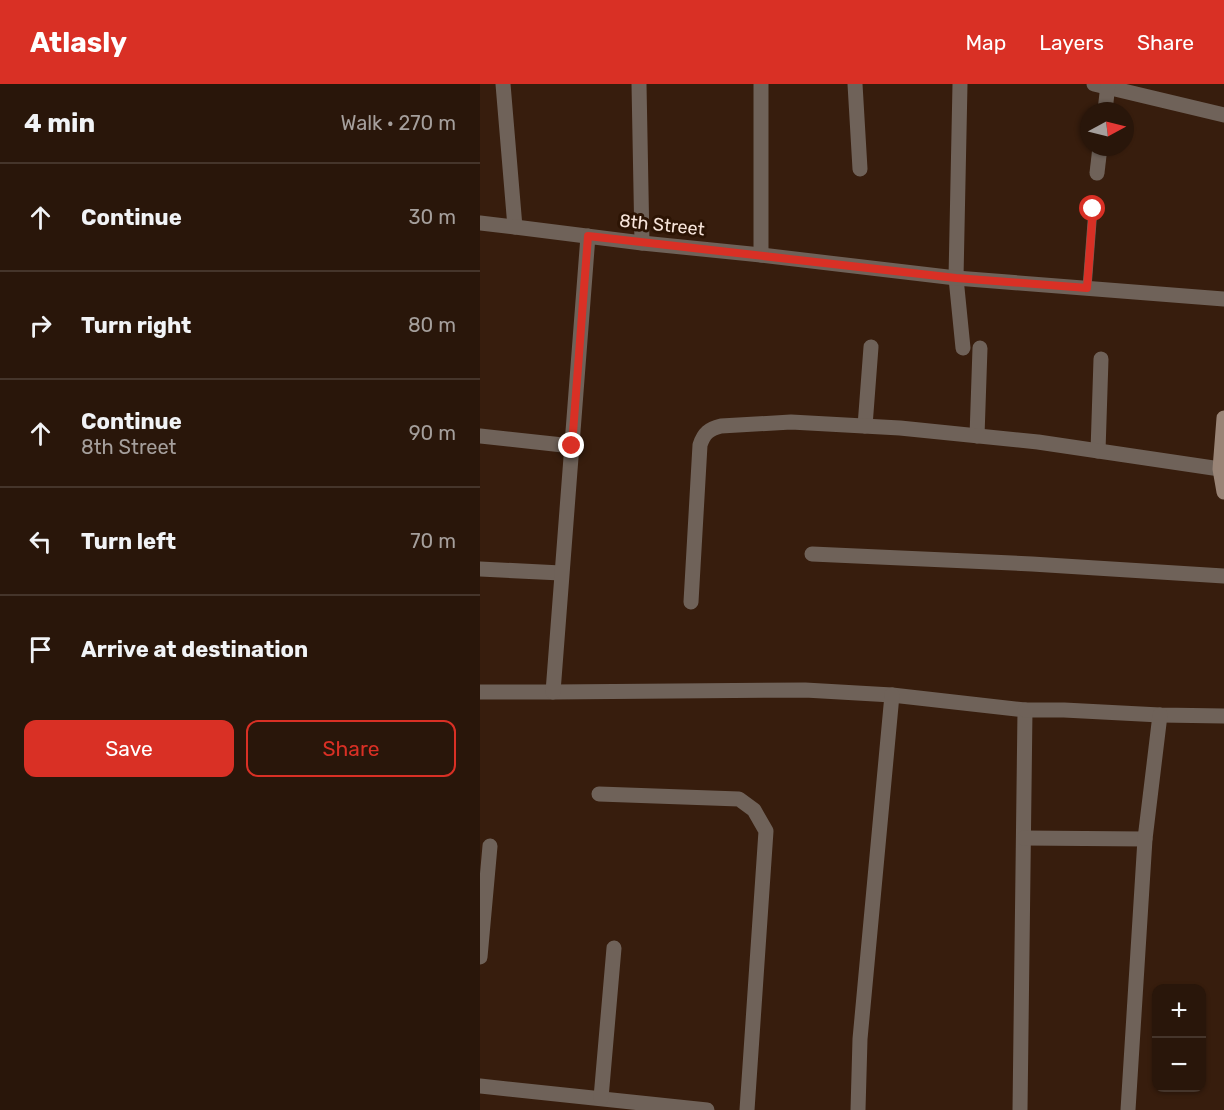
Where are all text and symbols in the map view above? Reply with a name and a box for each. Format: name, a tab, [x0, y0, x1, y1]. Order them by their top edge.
text: Atlasly	[30, 26, 127, 59]
text: Map	[965, 30, 1006, 55]
text: Layers	[1039, 30, 1104, 55]
text: Share	[1137, 30, 1194, 55]
north arrow	[1080, 102, 1134, 156]
text: 4 min	[24, 108, 95, 139]
text: Walk · 270 m	[341, 111, 456, 135]
route start	[1079, 195, 1105, 221]
icon: ahead	[24, 201, 57, 234]
text: Continue	[81, 204, 182, 231]
text: 30 m	[409, 205, 456, 229]
street label: 8th Street	[618, 210, 706, 240]
icon: right	[24, 309, 57, 342]
text: Turn right	[81, 312, 191, 339]
text: 80 m	[408, 313, 456, 337]
text: Continue	[81, 408, 182, 435]
icon: ahead	[24, 417, 57, 450]
text: 90 m	[409, 421, 456, 445]
route end	[558, 432, 584, 458]
text: 8th Street	[81, 435, 176, 459]
icon: left	[24, 525, 57, 558]
text: Turn left	[81, 528, 176, 555]
text: 70 m	[410, 529, 456, 553]
icon: arrive	[24, 633, 57, 666]
text: Arrive at destination	[81, 636, 308, 663]
button: Save	[24, 720, 234, 777]
button: Share	[246, 720, 456, 777]
map controls	[1152, 984, 1206, 1092]
button: +	[1152, 984, 1206, 1038]
button: −	[1152, 1038, 1206, 1092]

